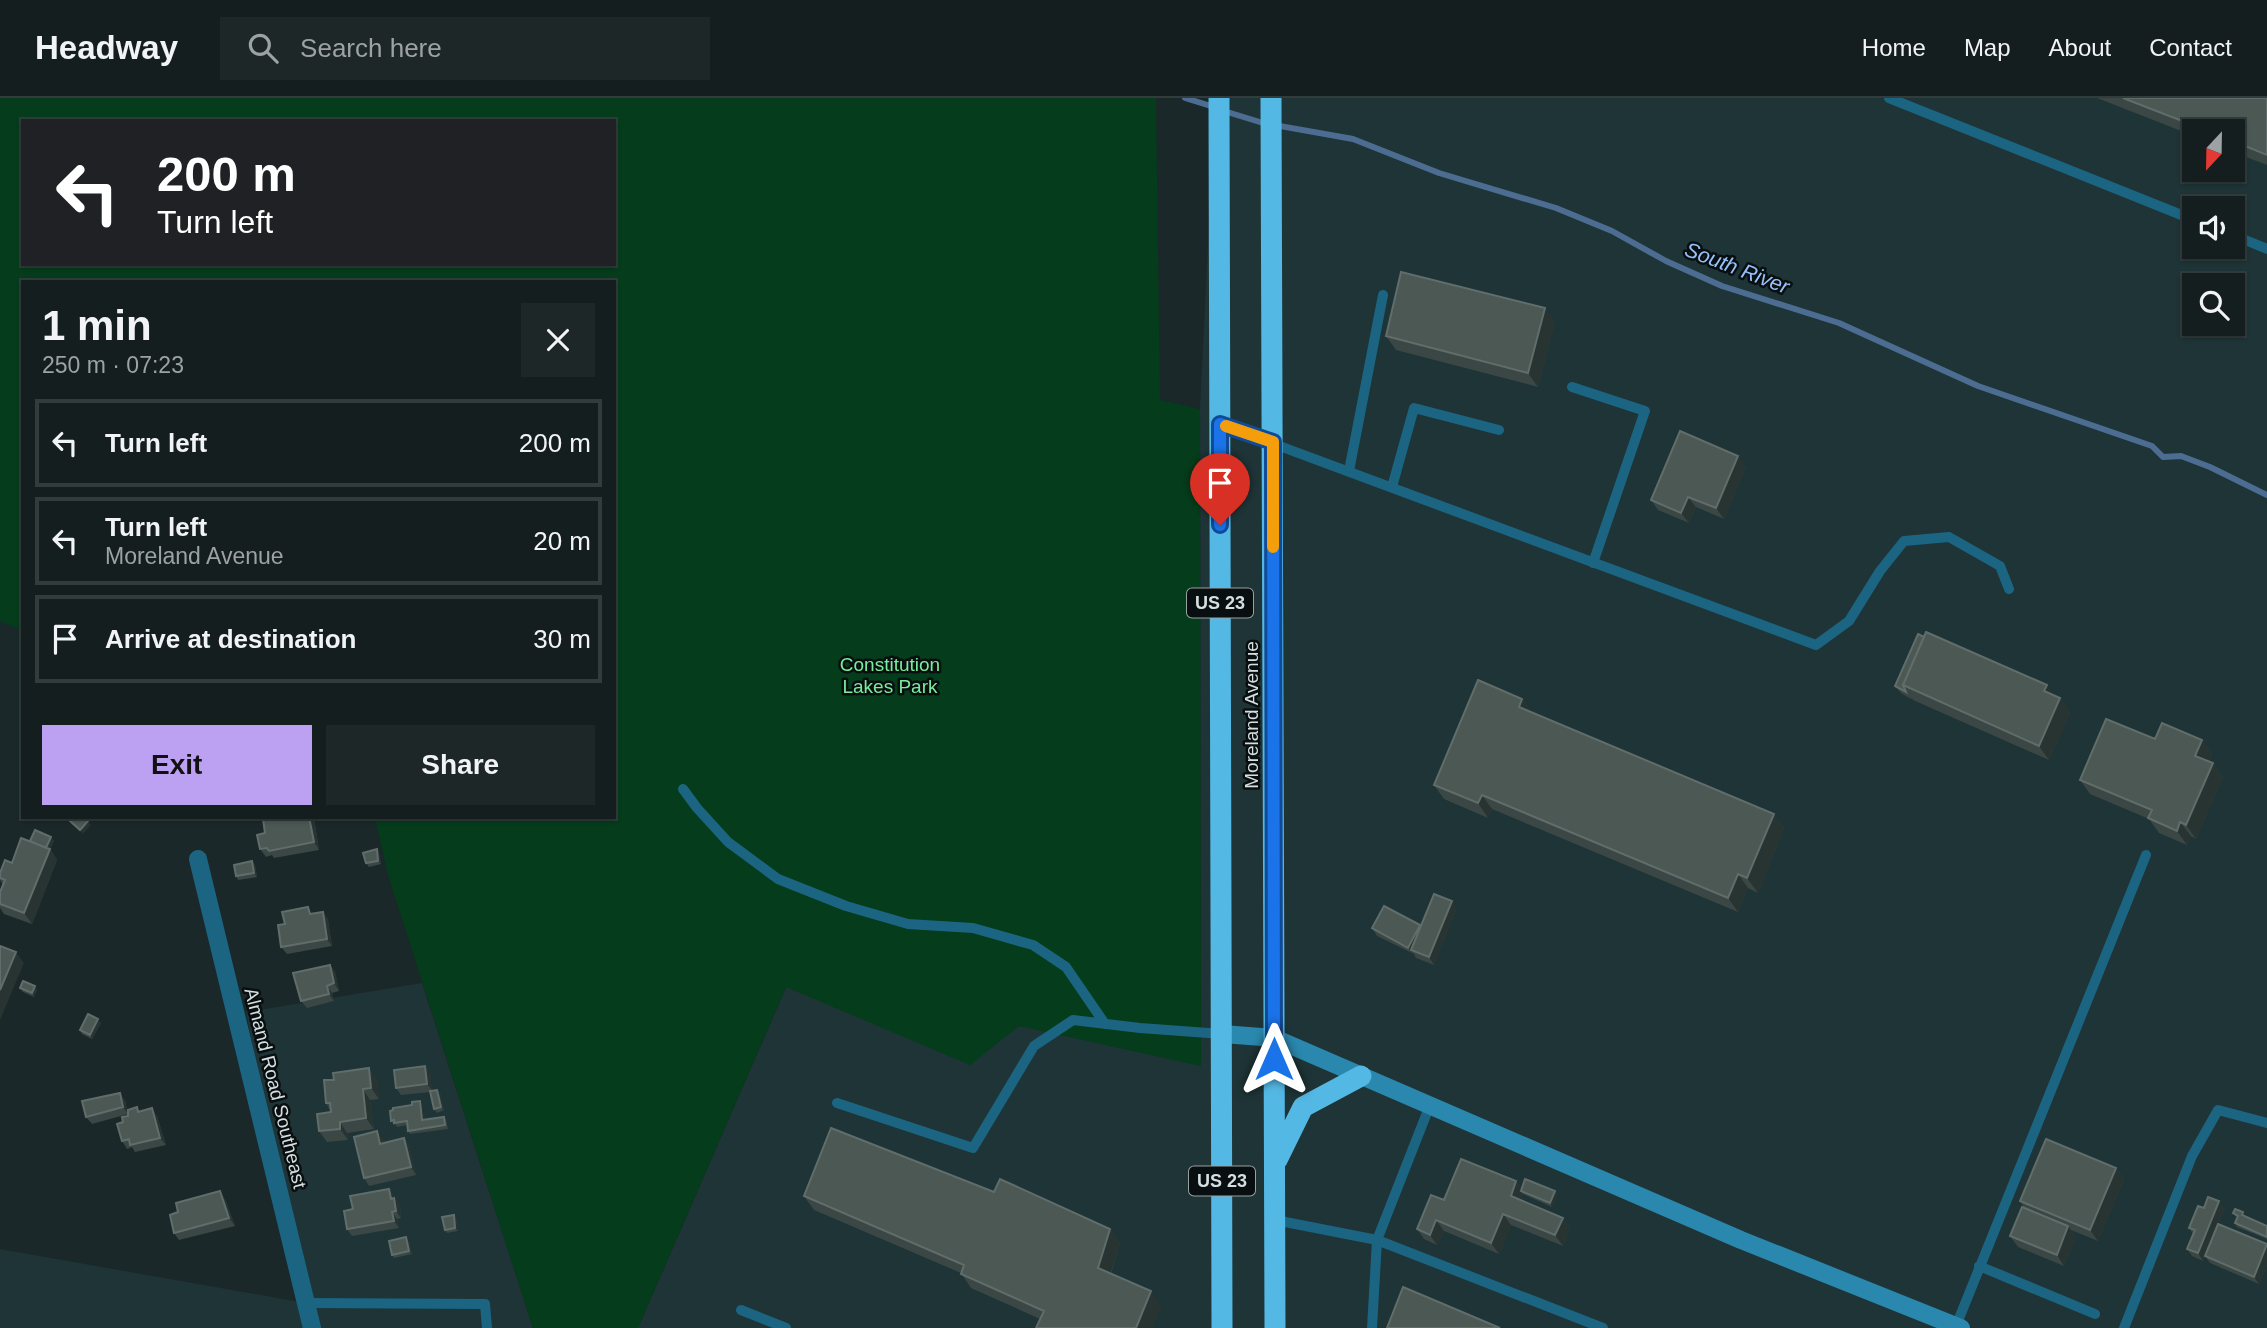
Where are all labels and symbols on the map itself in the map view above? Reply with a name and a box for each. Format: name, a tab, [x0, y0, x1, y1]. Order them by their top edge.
north arrow	[2182, 119, 2245, 182]
water label: South River	[1682, 237, 1793, 298]
pin	[1190, 453, 1250, 525]
road number: US 23	[1187, 588, 1253, 618]
street label: Moreland Avenue	[1241, 641, 1262, 789]
park label: Constitution Lakes Park	[840, 654, 940, 697]
street label: Almand Road Southeast	[240, 986, 311, 1191]
position arrow	[1237, 1022, 1311, 1096]
road number: US 23	[1189, 1166, 1255, 1196]

